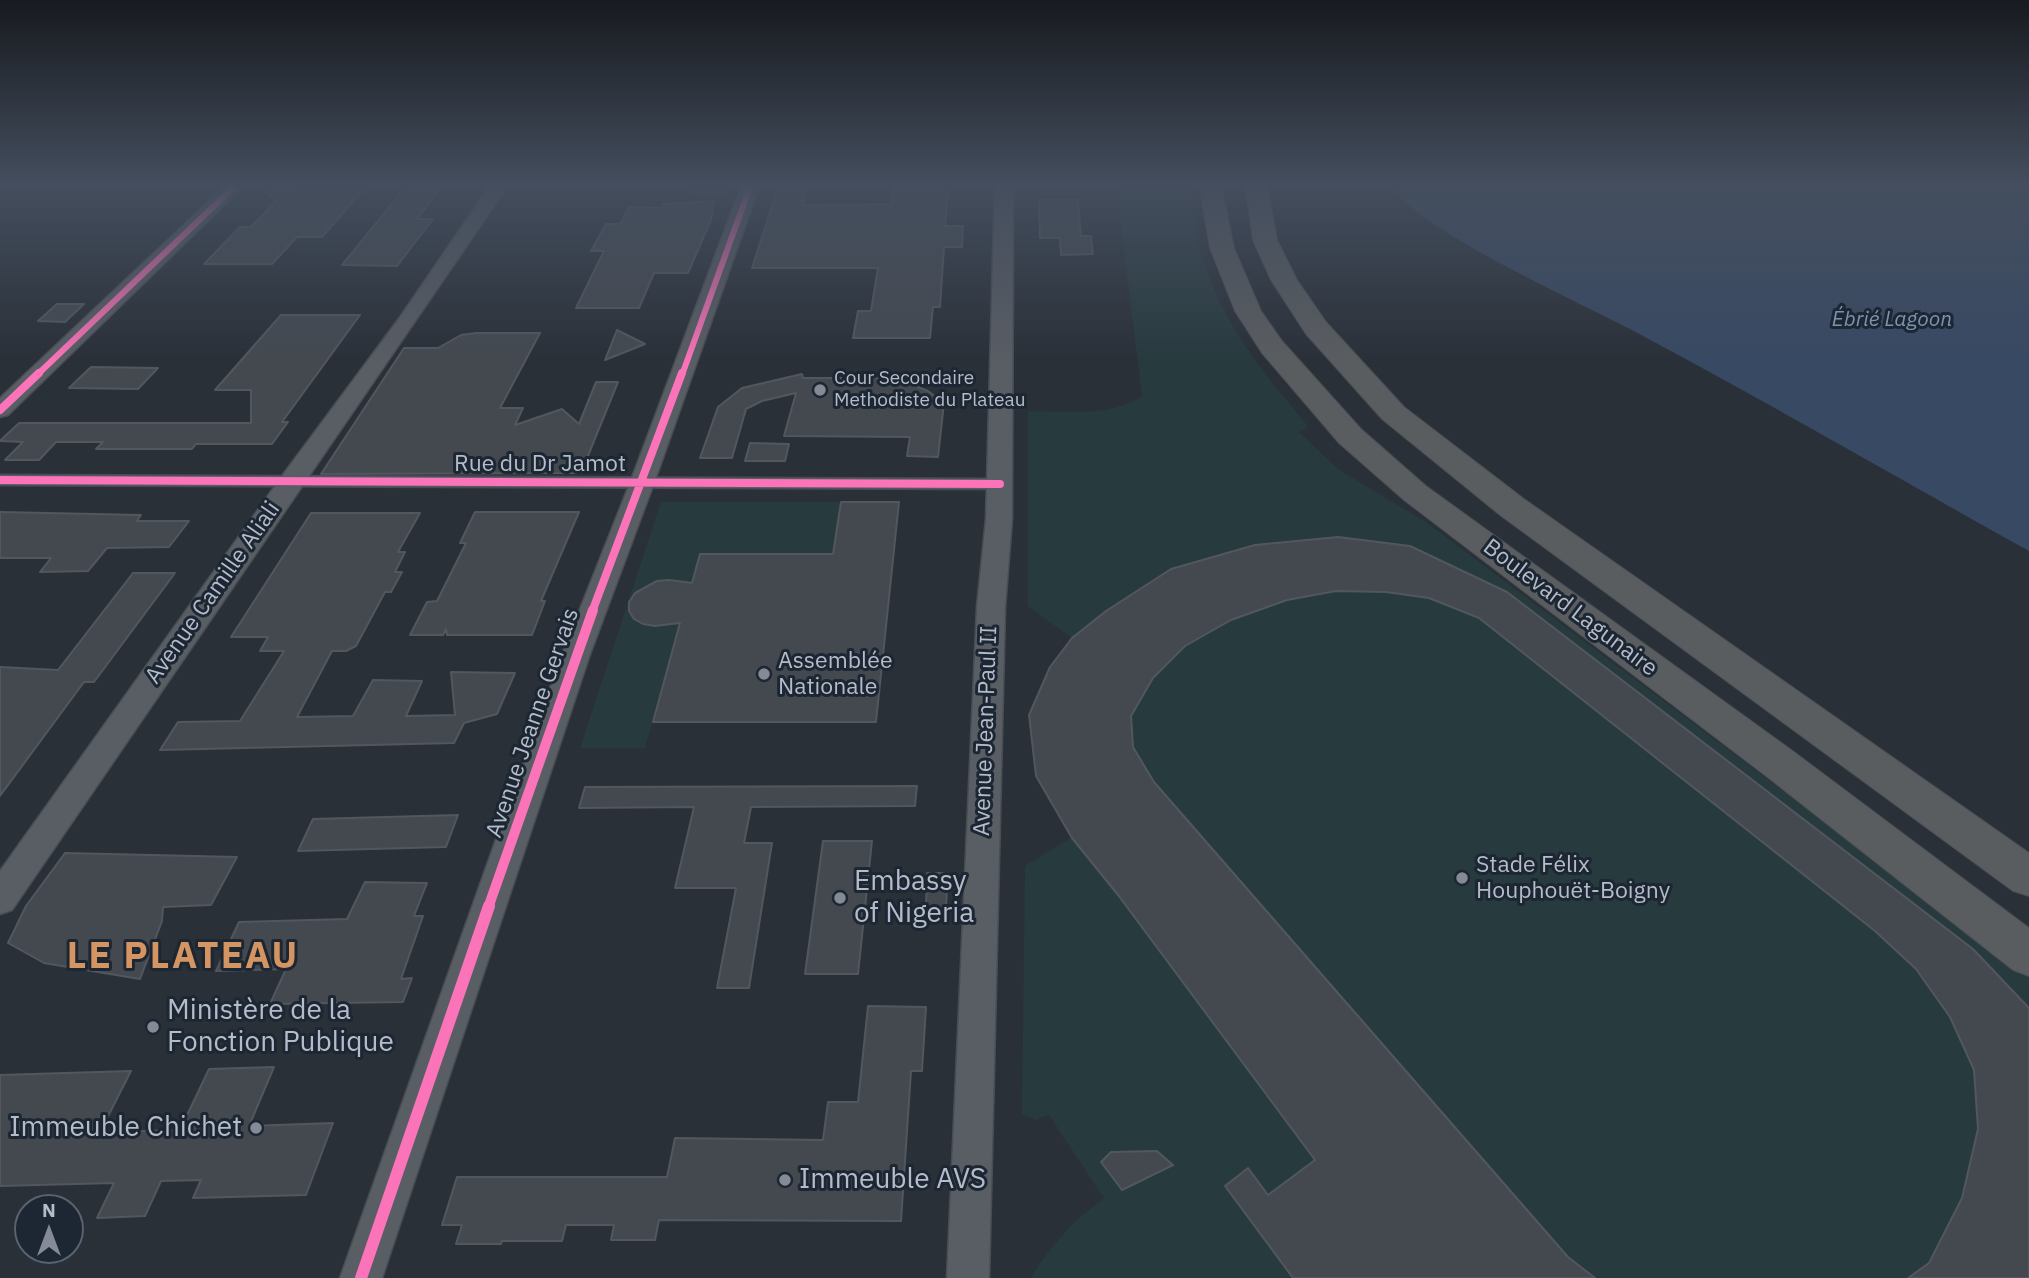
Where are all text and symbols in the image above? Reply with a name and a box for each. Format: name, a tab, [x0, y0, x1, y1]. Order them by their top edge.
water label: Ébrié Lagoon	[1832, 307, 1952, 333]
place label: Cour Secondaire Methodiste du Plateau	[834, 368, 1025, 412]
marker: Cour Secondaire Methodiste du Plateau	[812, 382, 828, 398]
street label: Rue du Dr Jamot	[454, 450, 626, 478]
street label: Avenue Camille Aliali	[140, 497, 286, 689]
street label: Boulevard Lagunaire	[1477, 533, 1663, 683]
street label: Avenue Jeanne Gervais	[481, 605, 585, 841]
street label: Avenue Jean-Paul II	[969, 625, 1003, 837]
place label: Assemblée Nationale	[778, 647, 893, 701]
marker: Assemblée Nationale	[756, 666, 772, 682]
place label: Stade Félix Houphouët-Boigny	[1476, 851, 1670, 905]
place label: Embassy of Nigeria	[854, 865, 974, 931]
marker: Stade Félix Houphouët-Boigny	[1454, 870, 1470, 886]
marker: Embassy of Nigeria	[832, 890, 848, 906]
district label: LE PLATEAU	[68, 935, 298, 979]
place label: Ministère de la Fonction Publique	[167, 994, 394, 1060]
marker: Ministère de la Fonction Publique	[145, 1019, 161, 1035]
place label: Immeuble Chichet	[9, 1111, 242, 1145]
marker: Immeuble Chichet	[248, 1120, 264, 1136]
place label: Immeuble AVS	[799, 1163, 986, 1197]
marker: Immeuble AVS	[777, 1172, 793, 1188]
north arrow	[14, 1194, 84, 1264]
text: N	[42, 1198, 56, 1222]

